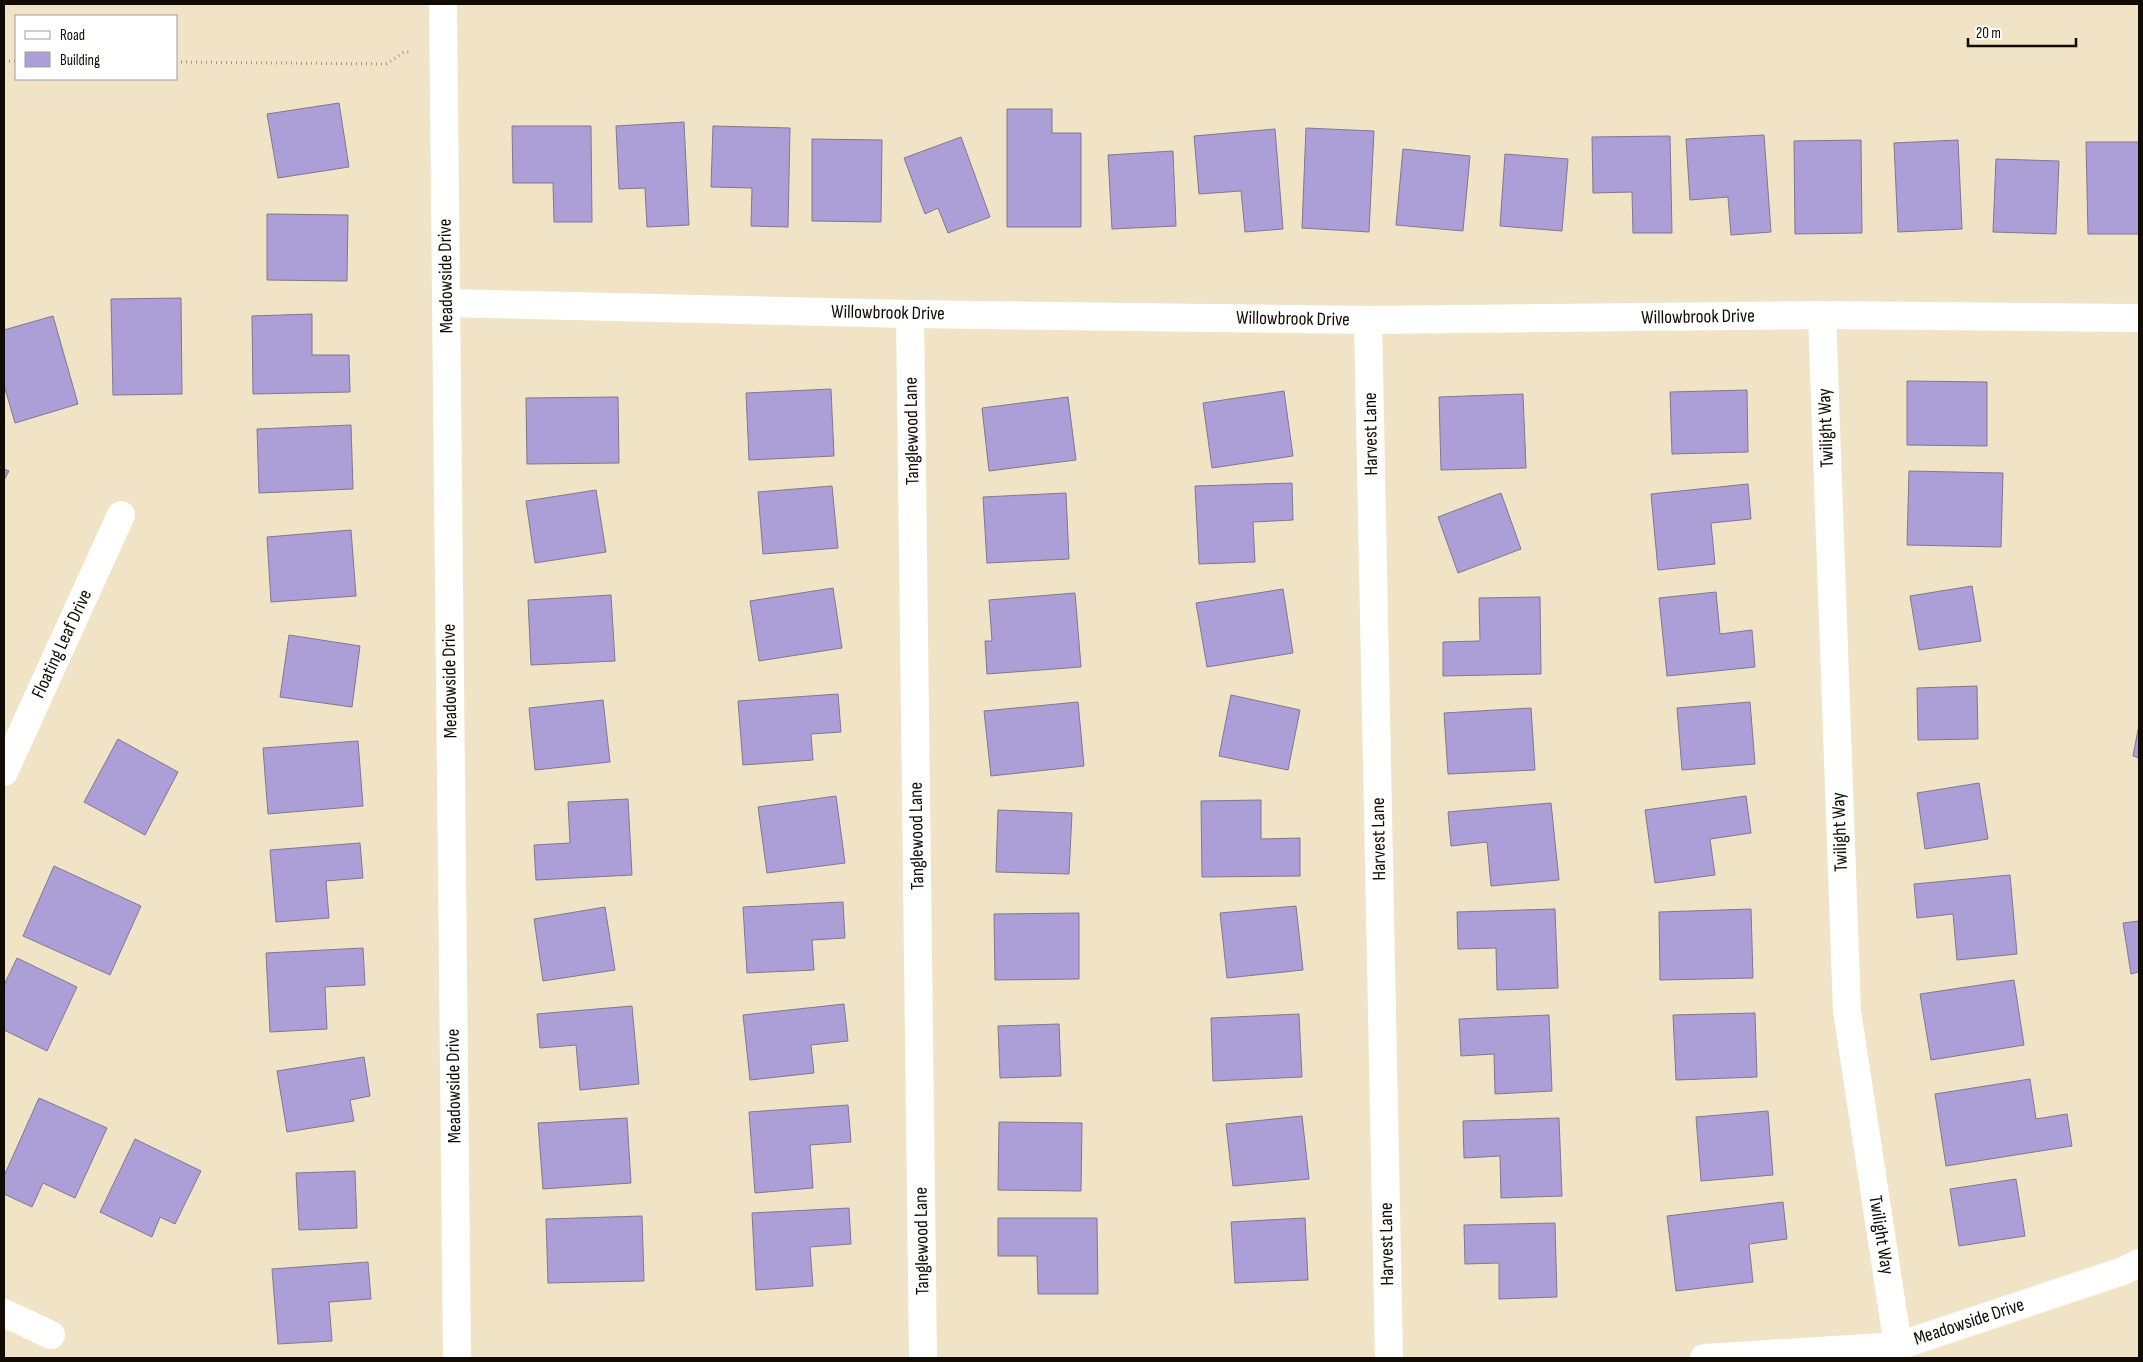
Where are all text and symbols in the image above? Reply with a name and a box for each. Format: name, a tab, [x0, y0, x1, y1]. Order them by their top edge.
legend	[15, 15, 178, 80]
scale bar	[1968, 15, 2076, 47]
text: 20 m	[1976, 24, 2001, 43]
text: Road	[60, 26, 85, 45]
text: Building	[60, 51, 100, 70]
street label: Meadowside Drive	[434, 218, 458, 334]
street label: Willowbrook Drive	[831, 301, 945, 325]
street label: Willowbrook Drive	[1641, 305, 1755, 329]
street label: Willowbrook Drive	[1236, 307, 1350, 331]
street label: Tanglewood Lane	[900, 377, 924, 485]
street label: Twilight Way	[1813, 387, 1839, 468]
street label: Harvest Lane	[1359, 392, 1383, 476]
street label: Floating Leaf Drive	[27, 586, 97, 702]
street label: Meadowside Drive	[438, 623, 462, 739]
street label: Tanglewood Lane	[905, 782, 929, 890]
street label: Twilight Way	[1827, 791, 1853, 872]
street label: Harvest Lane	[1367, 797, 1391, 881]
street label: Meadowside Drive	[442, 1028, 466, 1144]
street label: Tanglewood Lane	[910, 1187, 934, 1295]
street label: Twilight Way	[1863, 1194, 1899, 1277]
street label: Harvest Lane	[1375, 1202, 1399, 1286]
street label: Meadowside Drive	[1911, 1293, 2027, 1351]

